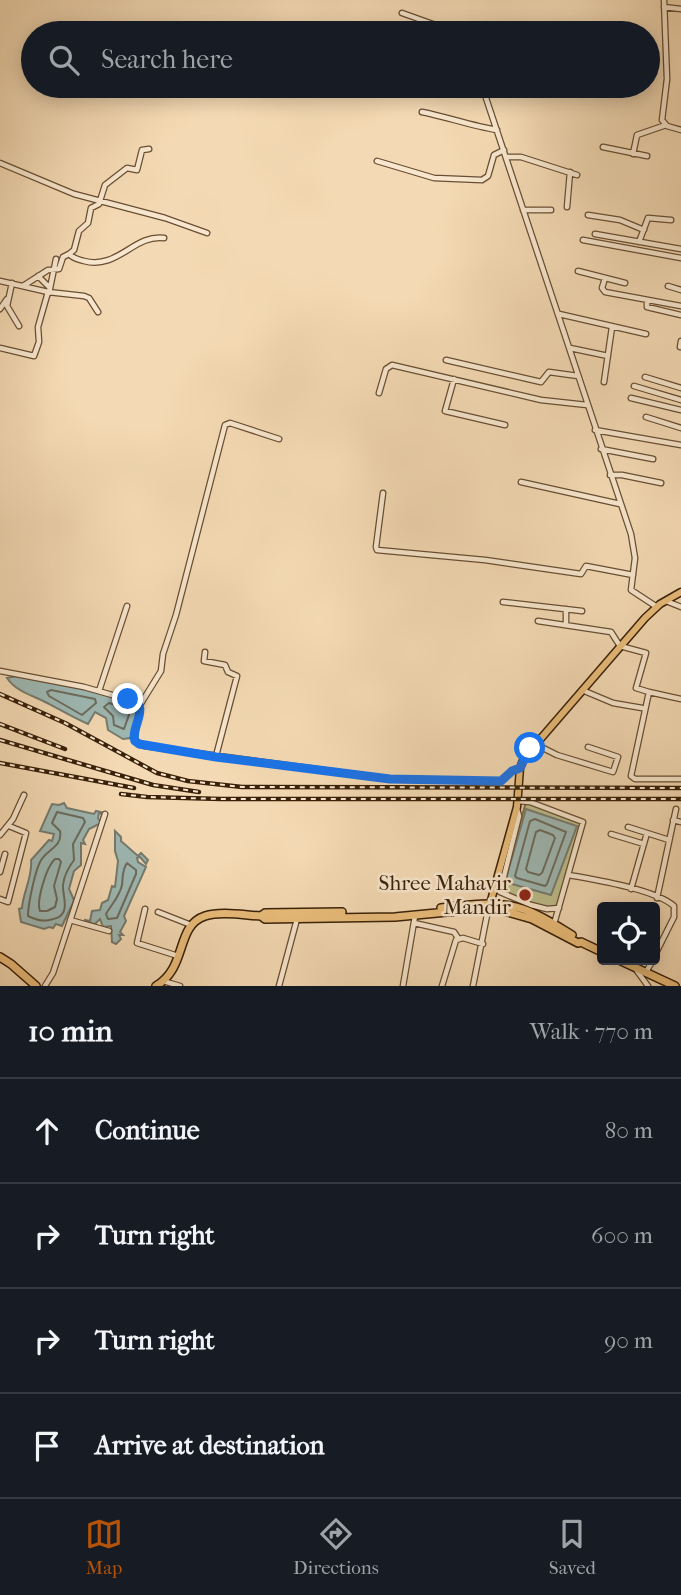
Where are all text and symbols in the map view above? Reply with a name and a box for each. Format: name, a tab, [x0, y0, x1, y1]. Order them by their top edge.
search box	[21, 21, 660, 98]
icon: search	[45, 41, 83, 79]
text: Search here	[101, 44, 233, 75]
route end	[112, 683, 143, 714]
route start	[514, 732, 545, 763]
place label: Shree Mahavir Mandir	[379, 871, 511, 919]
marker: Shree Mahavir Mandir	[517, 887, 533, 903]
map controls	[597, 902, 660, 965]
button: locate	[597, 902, 660, 965]
text: 10 min	[28, 1014, 113, 1049]
text: Walk · 770 m	[530, 1018, 653, 1045]
icon: ahead	[28, 1112, 66, 1150]
text: Continue	[95, 1115, 200, 1146]
text: 80 m	[605, 1117, 653, 1144]
icon: right	[28, 1217, 66, 1255]
text: Turn right	[95, 1220, 215, 1251]
text: 600 m	[591, 1222, 653, 1249]
icon: right	[28, 1322, 66, 1360]
text: Turn right	[95, 1325, 215, 1356]
text: 90 m	[604, 1327, 653, 1354]
icon: arrive	[28, 1427, 66, 1465]
text: Arrive at destination	[95, 1430, 325, 1461]
tab: Map	[85, 1515, 123, 1579]
tab: Directions	[293, 1515, 379, 1579]
tab: Saved	[549, 1515, 596, 1579]

